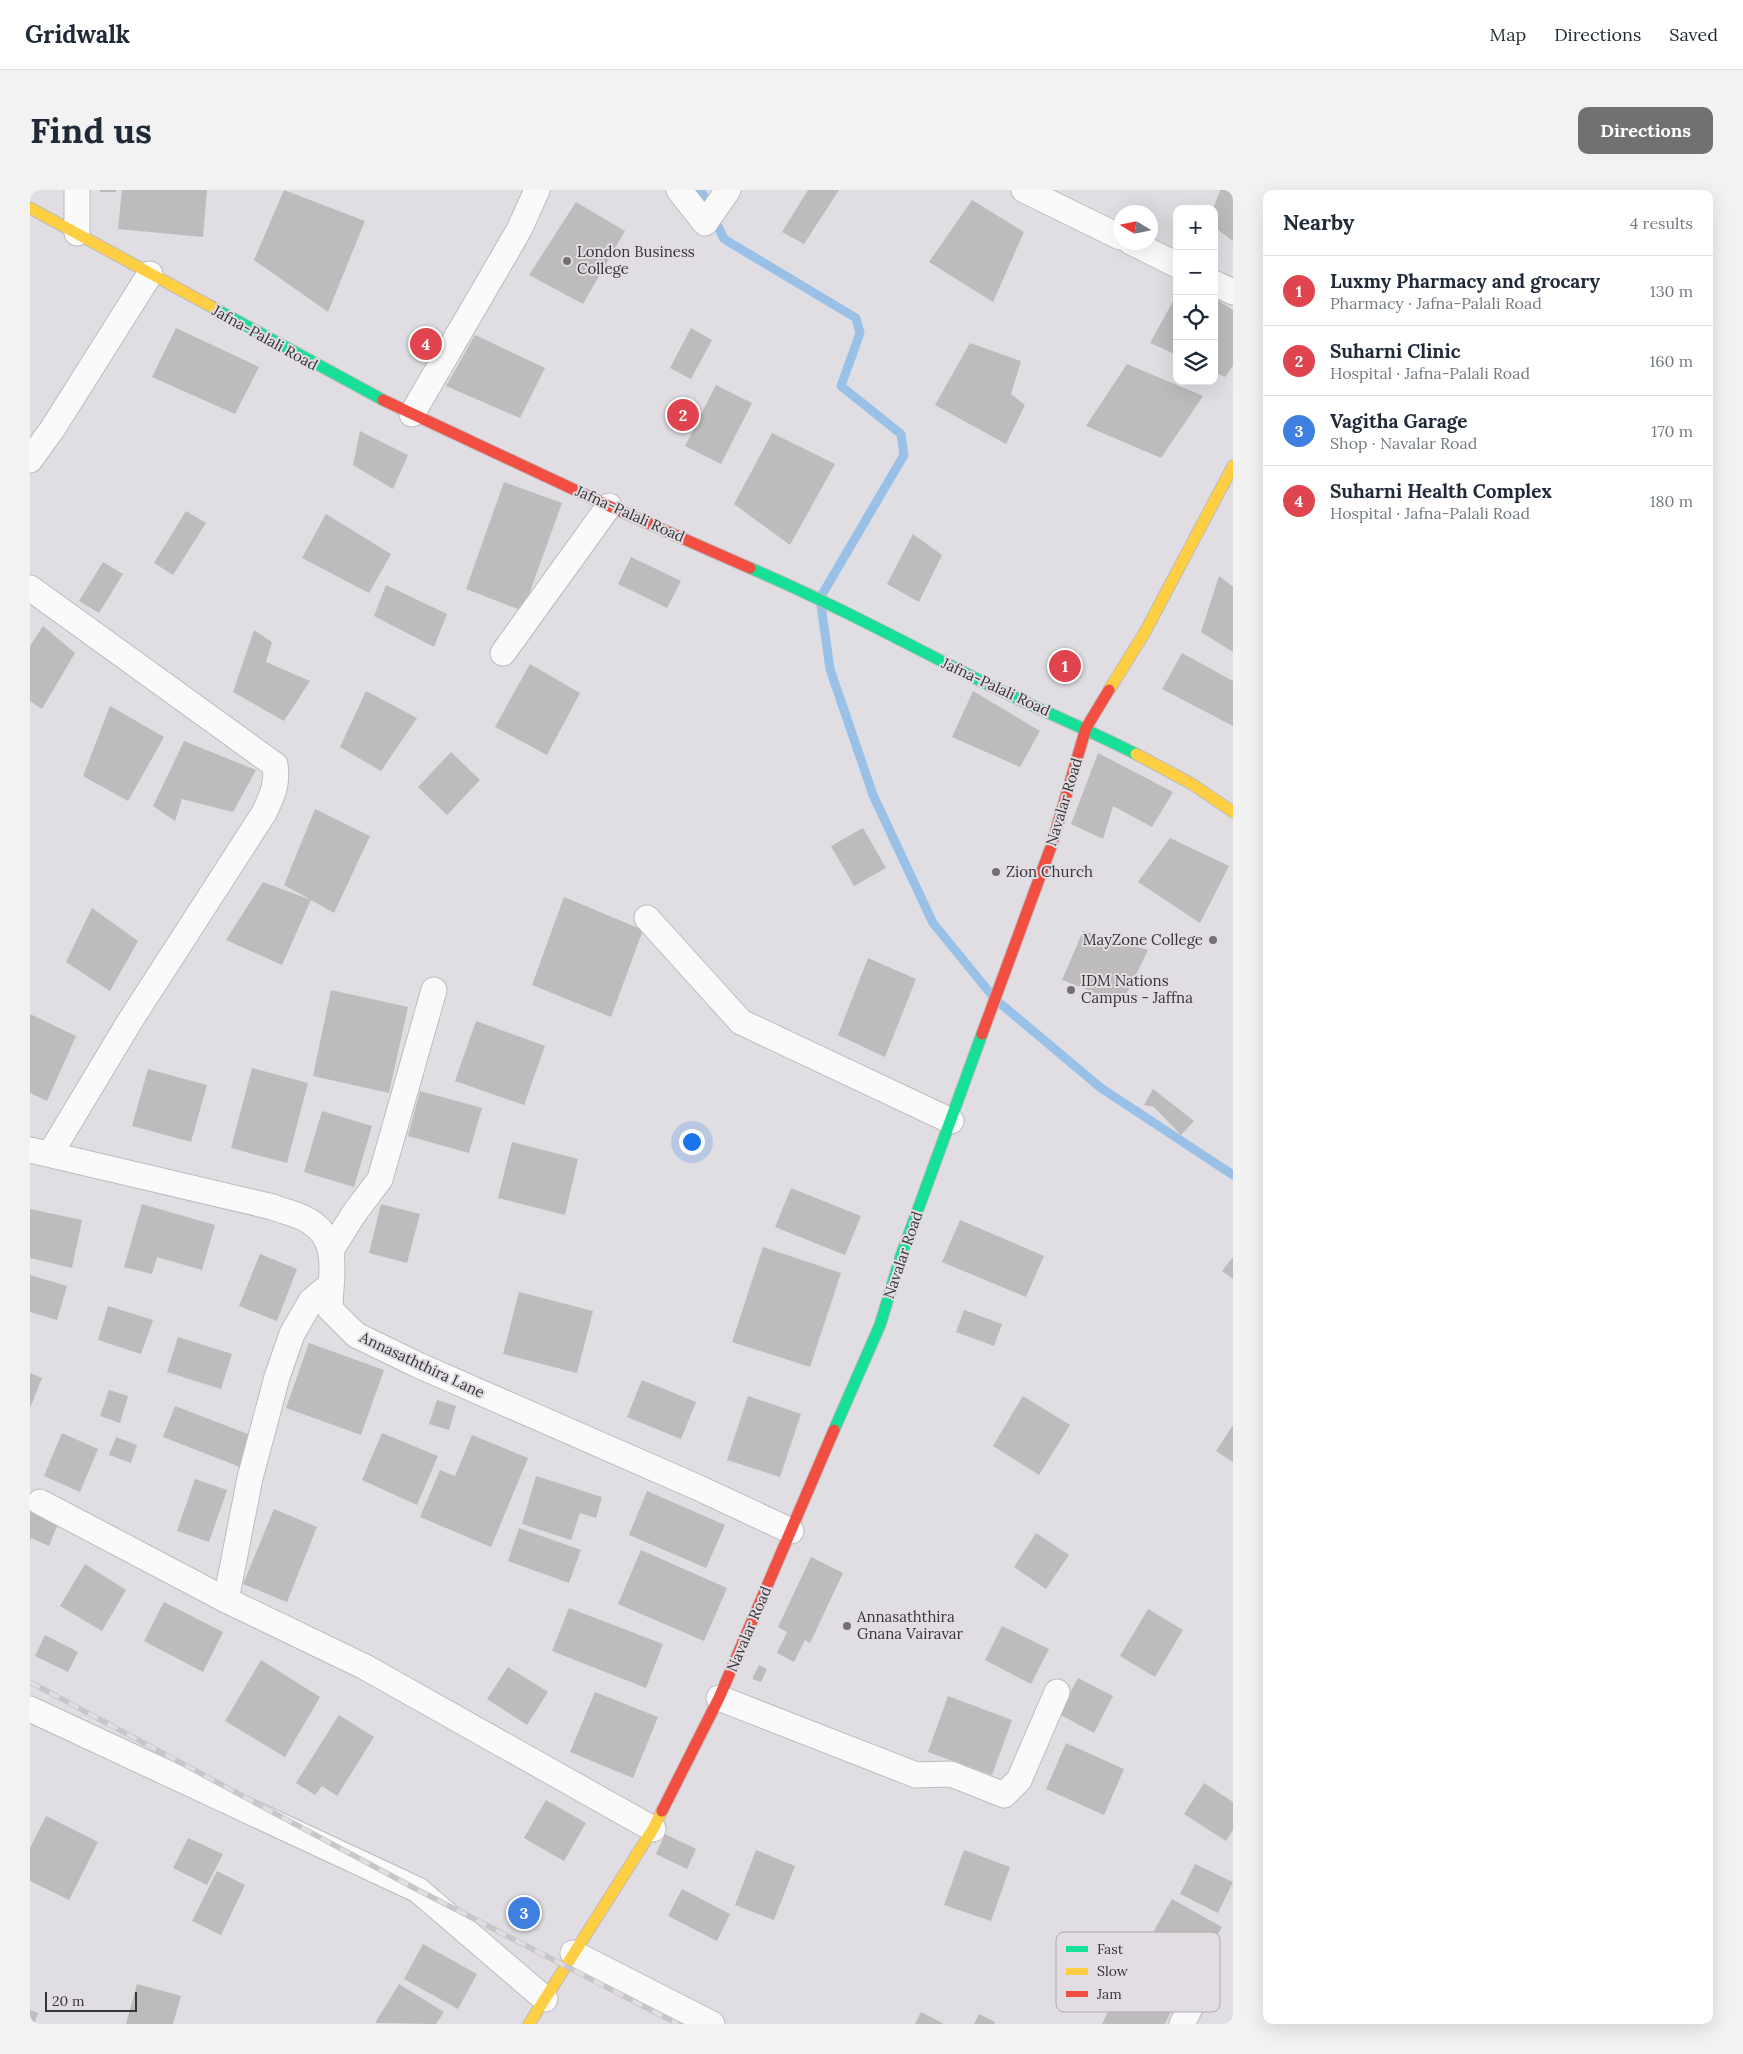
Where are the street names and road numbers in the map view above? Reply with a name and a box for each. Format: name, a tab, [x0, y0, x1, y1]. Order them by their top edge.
street label: Jafna-Palali Road	[208, 300, 321, 374]
street label: Jafna-Palali Road	[572, 481, 688, 546]
street label: Jafna-Palali Road	[938, 653, 1054, 720]
street label: Navalar Road	[1041, 755, 1086, 848]
street label: Navalar Road	[879, 1209, 926, 1301]
street label: Annasaththira Lane	[356, 1327, 488, 1402]
street label: Navalar Road	[722, 1583, 775, 1674]

